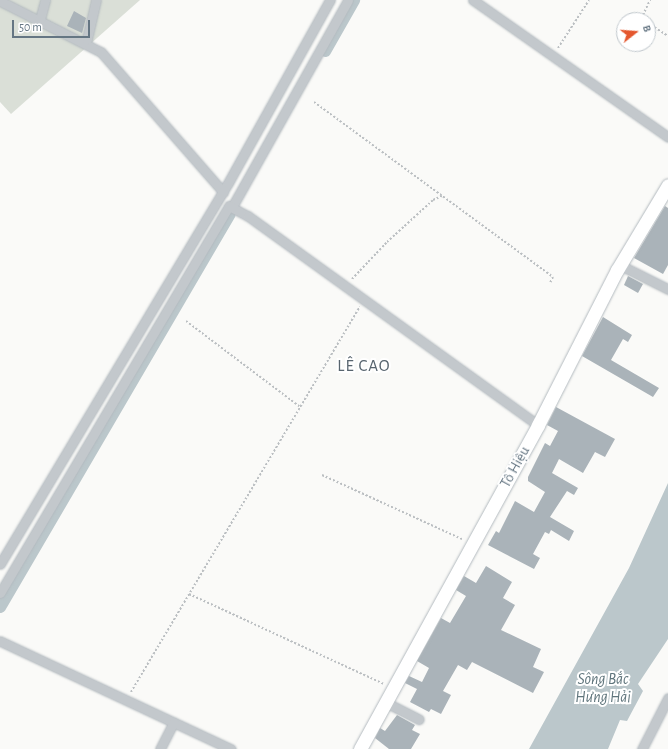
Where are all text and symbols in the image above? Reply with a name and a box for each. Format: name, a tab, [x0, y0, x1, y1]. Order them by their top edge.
scale bar	[14, 12, 92, 38]
north arrow	[616, 12, 656, 52]
text: 50 m	[19, 21, 42, 33]
text: B	[641, 24, 653, 33]
district label: LÊ CAO	[337, 356, 391, 376]
street label: Tô Hiệu	[496, 443, 534, 491]
water label: Sông Bắc Hưng Hải	[575, 669, 631, 707]

